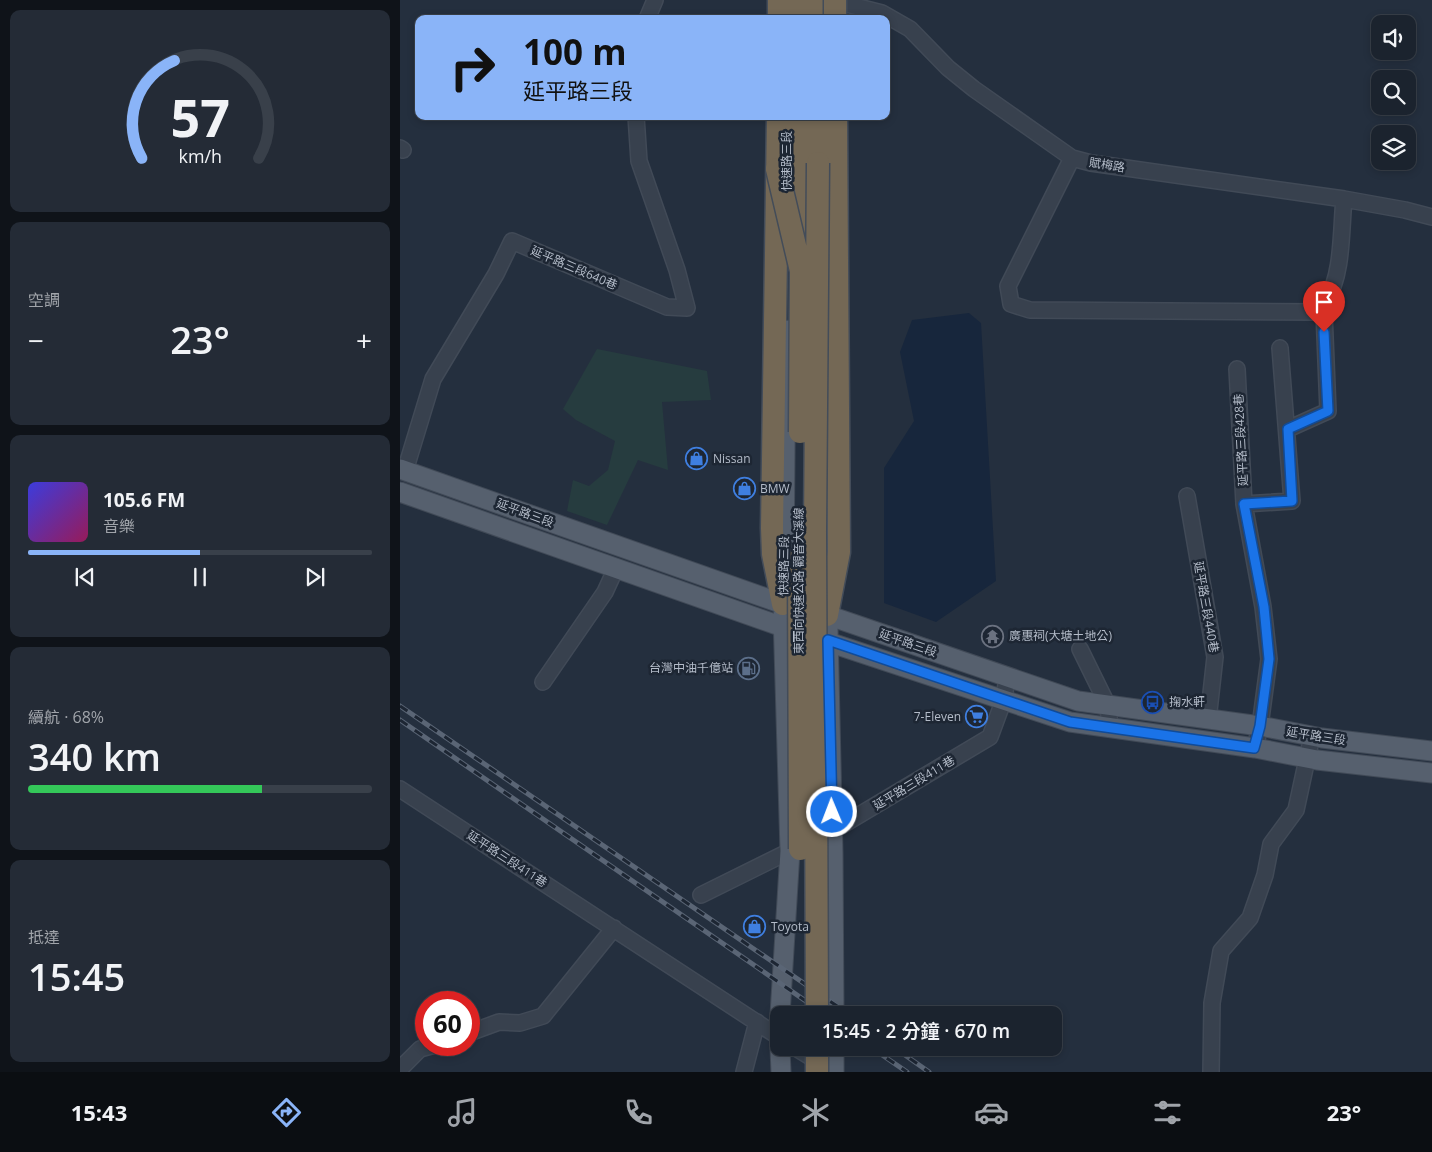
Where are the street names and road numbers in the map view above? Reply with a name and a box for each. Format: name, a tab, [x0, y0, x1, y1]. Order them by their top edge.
street label: 快速路三段	[778, 131, 795, 191]
street label: 賦梅路	[1088, 153, 1126, 176]
street label: 延平路三段640巷	[528, 242, 620, 293]
street label: 延平路三段428巷	[1230, 393, 1251, 487]
street label: 延平路三段	[494, 494, 556, 531]
street label: 東西向快速公路 觀音大溪線	[790, 507, 807, 655]
street label: 快速路三段	[774, 536, 793, 596]
street label: 延平路三段440巷	[1190, 560, 1223, 654]
street label: 延平路三段	[877, 625, 939, 660]
street label: 延平路三段	[1285, 722, 1347, 749]
street label: 延平路三段411巷	[870, 751, 958, 814]
street label: 延平路三段411巷	[464, 826, 551, 891]

